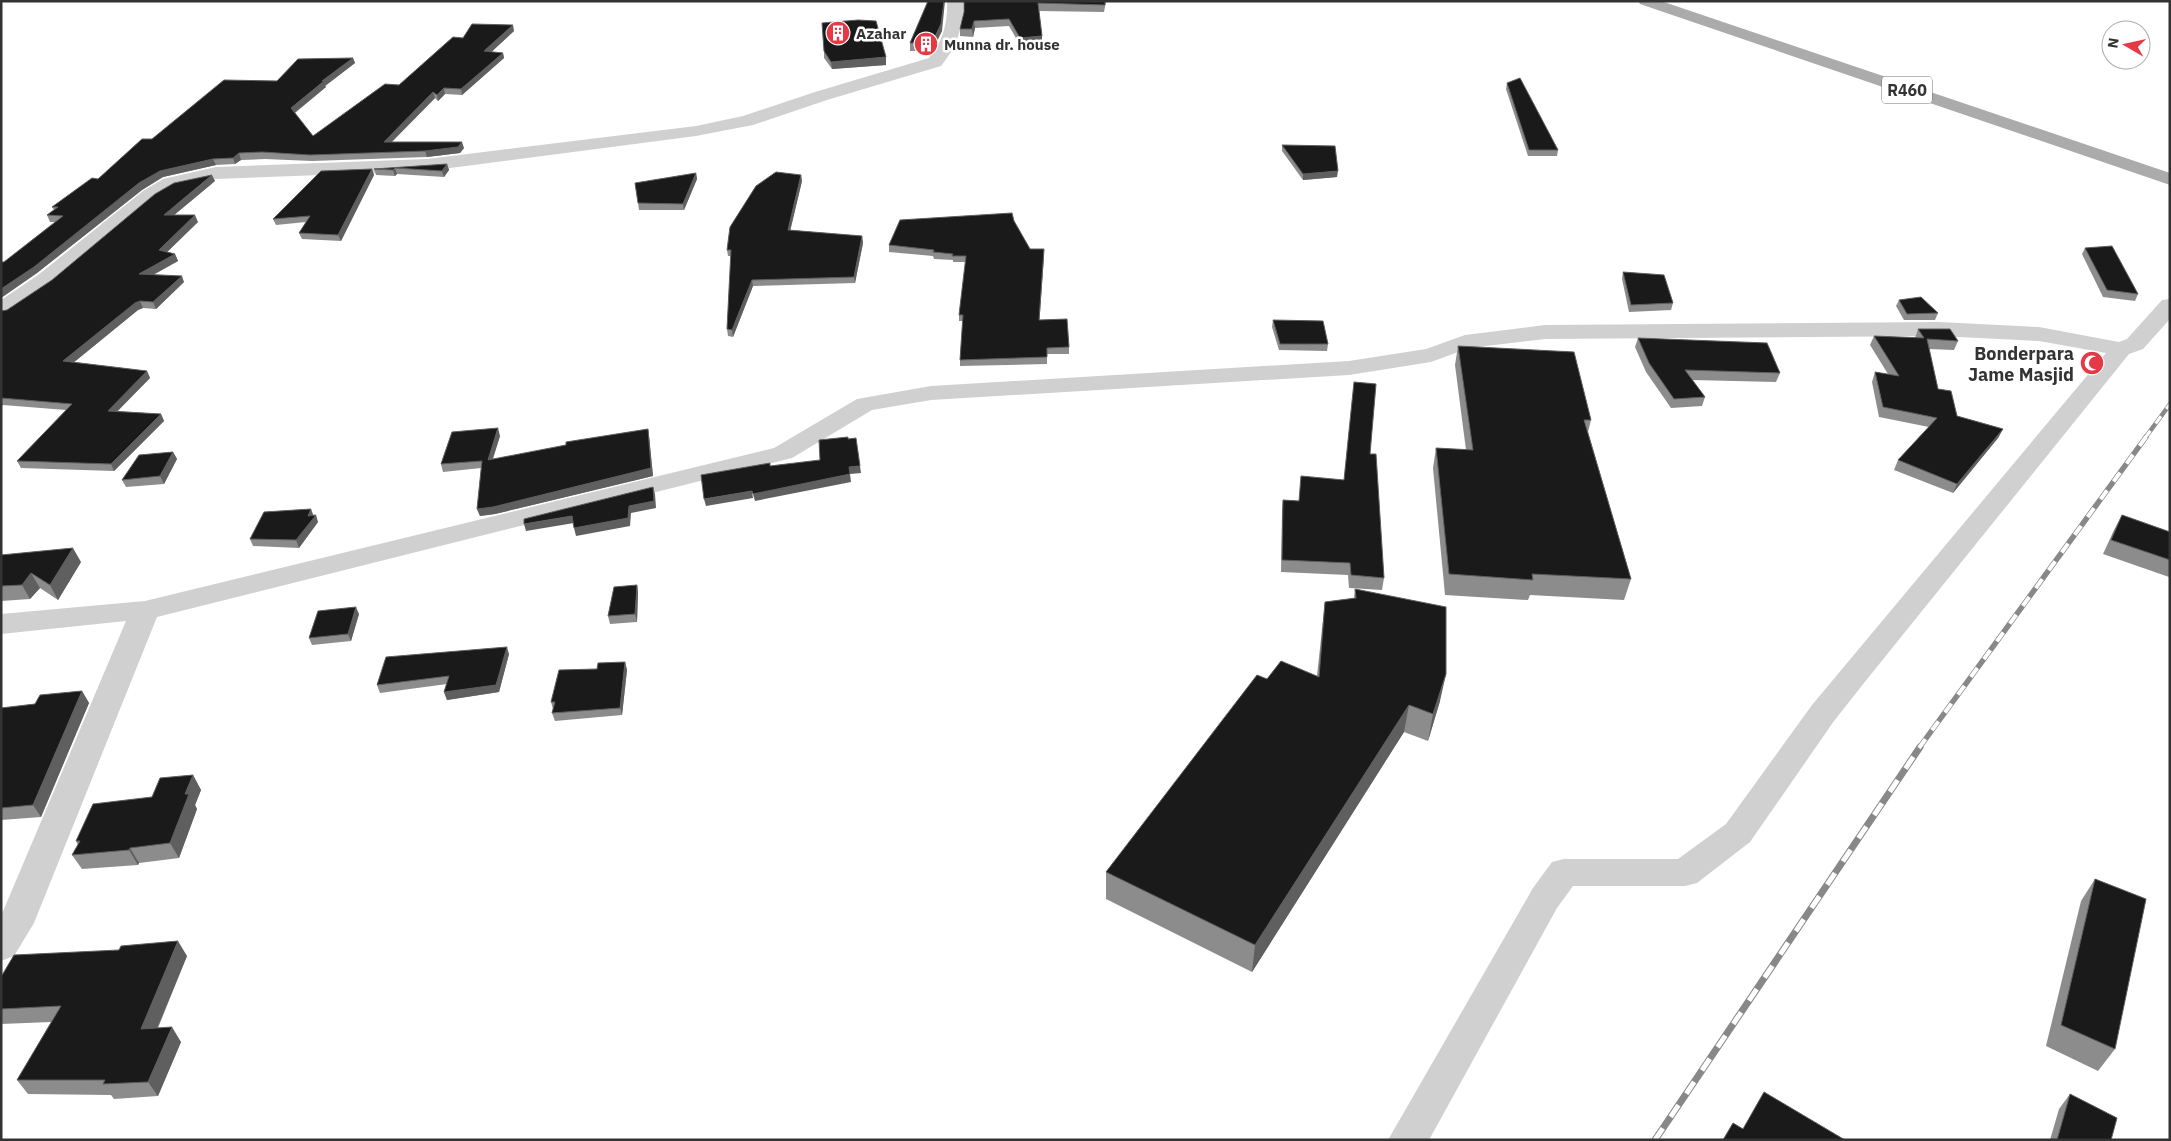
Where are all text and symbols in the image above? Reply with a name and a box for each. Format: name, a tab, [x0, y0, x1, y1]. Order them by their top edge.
building icon: Azahar	[825, 20, 851, 46]
north arrow	[2101, 20, 2151, 70]
place label: Azahar	[856, 24, 906, 43]
building icon: Munna dr. house	[913, 31, 939, 57]
place label: Munna dr. house	[944, 35, 1060, 54]
text: N	[2103, 37, 2123, 49]
road number: R460	[1882, 76, 1932, 104]
place label: Bonderpara Jame Masjid	[1968, 342, 2074, 386]
mosque icon: Bonderpara Jame Masjid	[2079, 350, 2105, 376]

